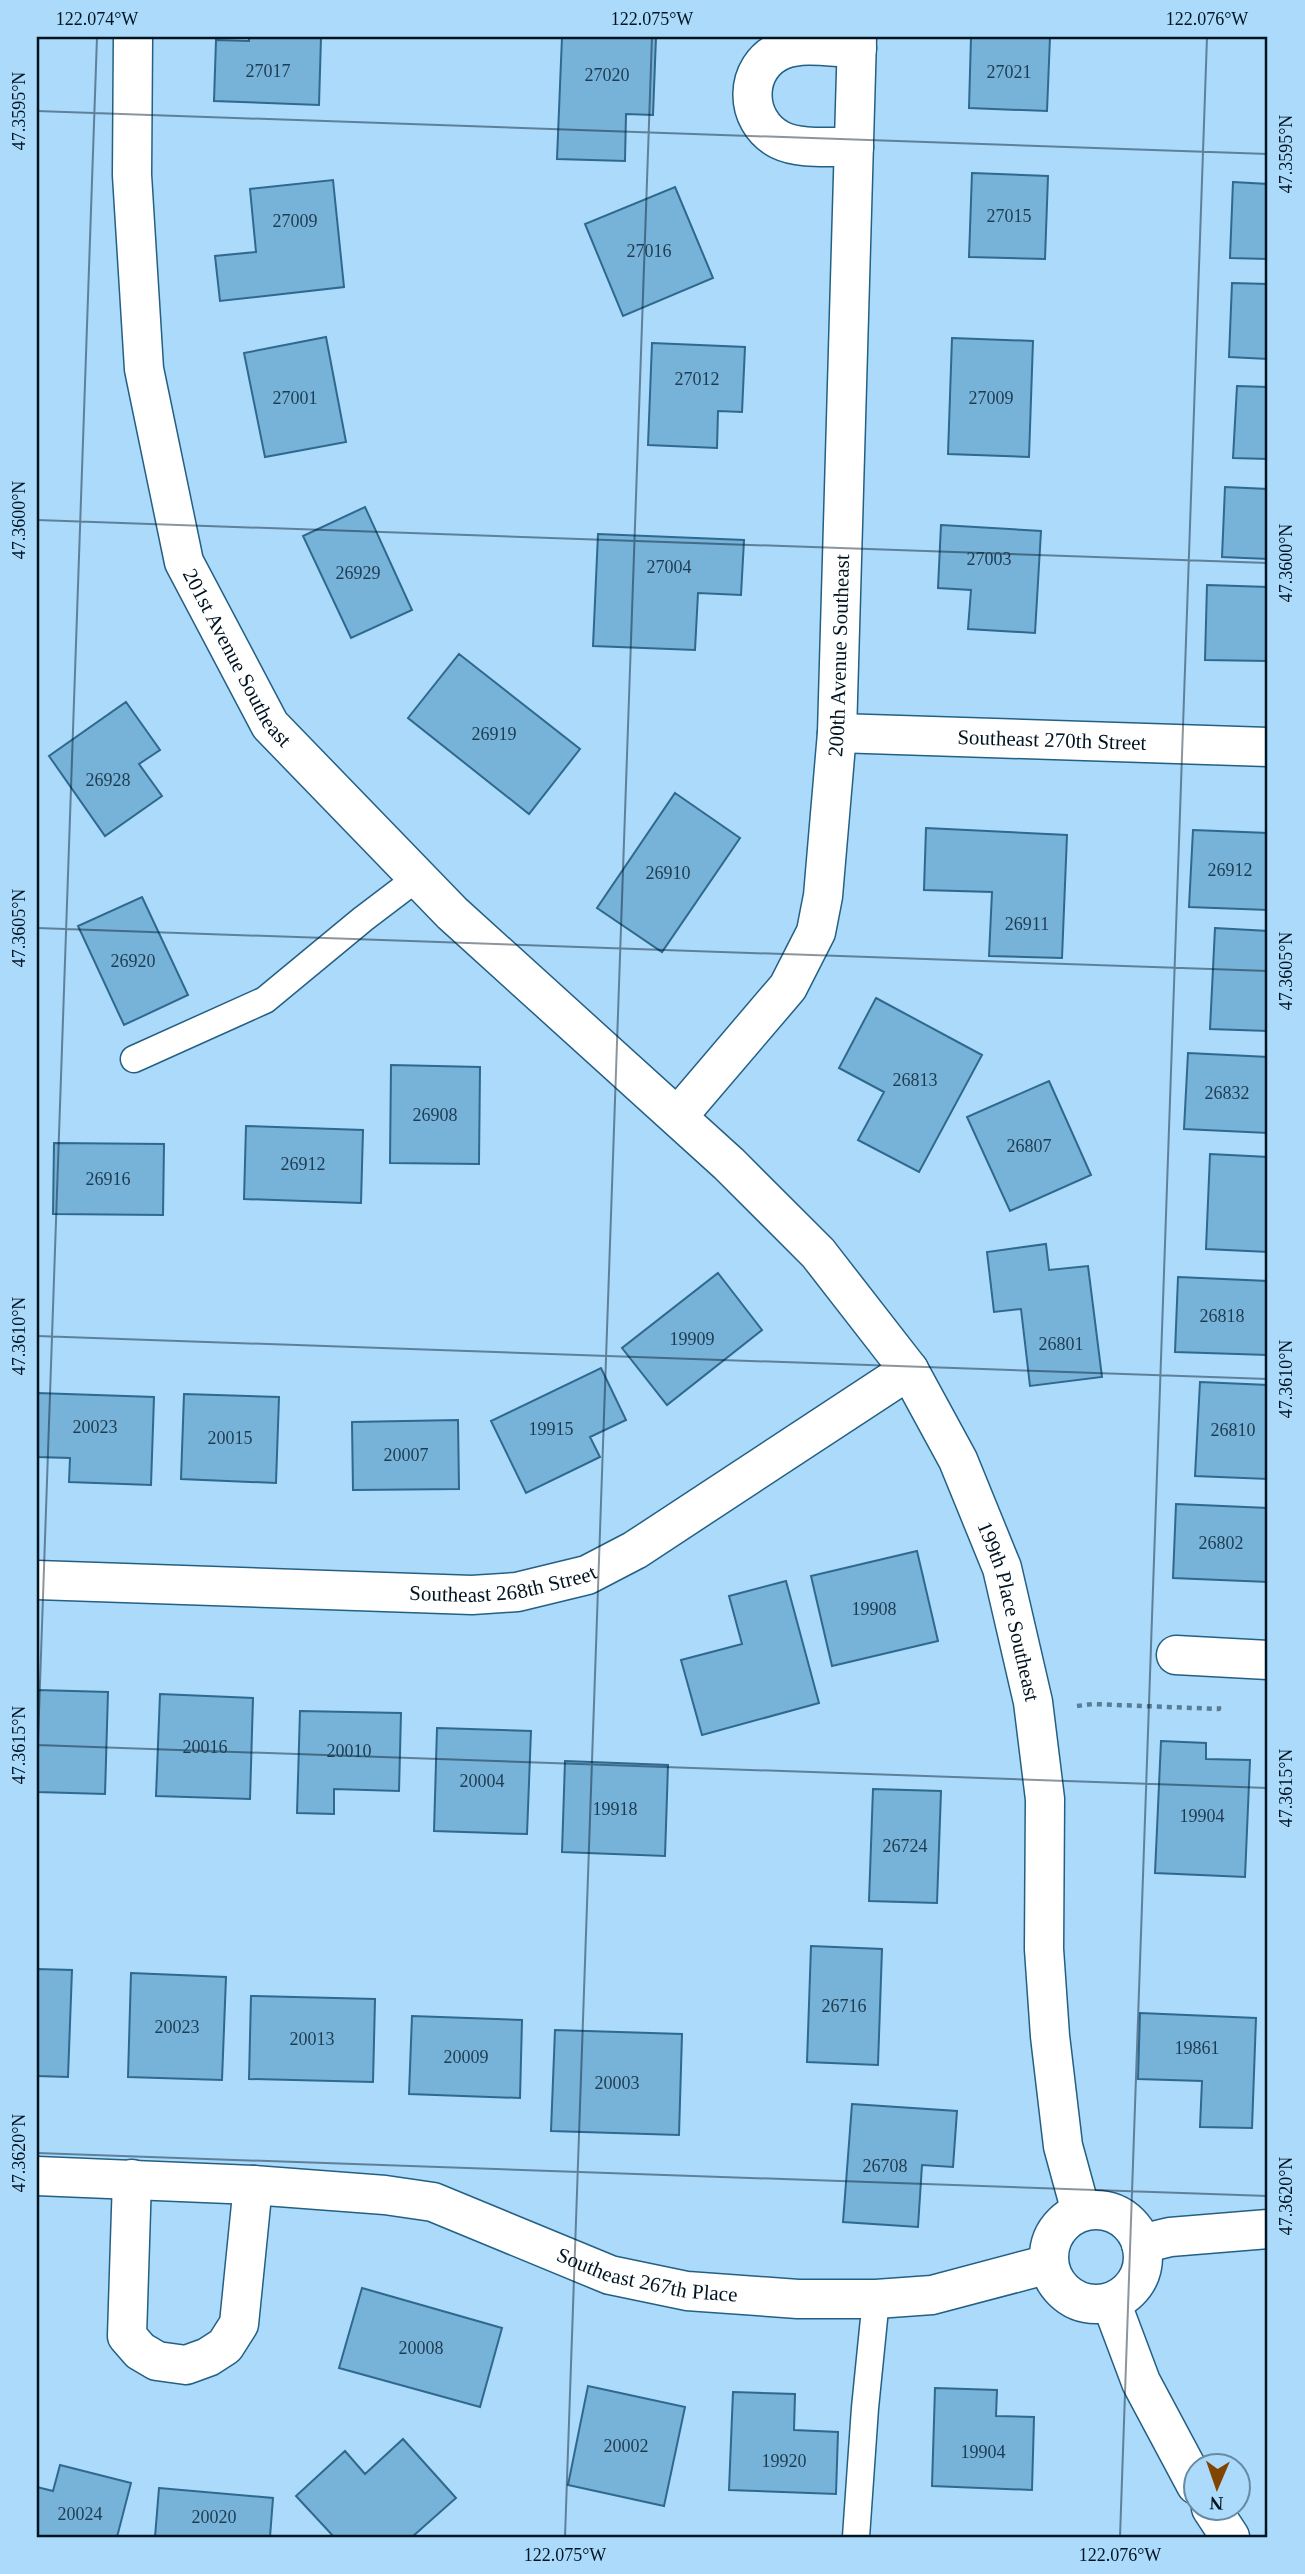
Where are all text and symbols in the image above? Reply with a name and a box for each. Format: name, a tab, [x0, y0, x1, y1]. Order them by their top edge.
text: 122.074°W	[56, 9, 138, 29]
text: 122.075°W	[611, 9, 693, 29]
text: 122.076°W	[1166, 9, 1248, 29]
house number: 27017	[246, 61, 291, 81]
house number: 27021	[987, 62, 1032, 82]
house number: 27020	[585, 65, 630, 85]
text: 47.3595°N	[9, 72, 29, 150]
text: 47.3595°N	[1276, 115, 1296, 193]
house number: 27015	[987, 206, 1032, 226]
house number: 27009	[273, 211, 318, 231]
house number: 27016	[627, 241, 672, 261]
house number: 27012	[675, 369, 720, 389]
house number: 27001	[273, 388, 318, 408]
house number: 27009	[969, 388, 1014, 408]
text: 47.3600°N	[9, 481, 29, 559]
text: 47.3600°N	[1276, 524, 1296, 602]
house number: 27003	[967, 549, 1012, 569]
street label: 200th Avenue Southeast	[823, 554, 854, 758]
house number: 27004	[647, 557, 692, 577]
house number: 26929	[336, 563, 381, 583]
street label: 201st Avenue Southeast	[178, 565, 296, 752]
house number: 26919	[472, 724, 517, 744]
street label: Southeast 270th Street	[957, 725, 1147, 755]
house number: 26928	[86, 770, 131, 790]
house number: 26912	[1208, 860, 1253, 880]
house number: 26910	[646, 863, 691, 883]
text: 47.3605°N	[9, 889, 29, 967]
house number: 26911	[1005, 914, 1049, 934]
text: 47.3605°N	[1276, 932, 1296, 1010]
house number: 26920	[111, 951, 156, 971]
house number: 26813	[893, 1070, 938, 1090]
house number: 26832	[1205, 1083, 1250, 1103]
house number: 26908	[413, 1105, 458, 1125]
house number: 26807	[1007, 1136, 1052, 1156]
house number: 26912	[281, 1154, 326, 1174]
house number: 26916	[86, 1169, 131, 1189]
text: 47.3610°N	[9, 1297, 29, 1375]
house number: 26818	[1200, 1306, 1245, 1326]
house number: 19909	[670, 1329, 715, 1349]
house number: 26801	[1039, 1334, 1084, 1354]
text: 47.3610°N	[1276, 1340, 1296, 1418]
house number: 20023	[73, 1417, 118, 1437]
house number: 19915	[529, 1419, 574, 1439]
house number: 26810	[1211, 1420, 1256, 1440]
house number: 20015	[208, 1428, 253, 1448]
house number: 20007	[384, 1445, 429, 1465]
street label: 199th Place Southeast	[972, 1518, 1044, 1704]
house number: 26802	[1199, 1533, 1244, 1553]
street label: Southeast 268th Street	[409, 1560, 601, 1607]
house number: 19908	[852, 1599, 897, 1619]
text: 47.3615°N	[9, 1706, 29, 1784]
house number: 20016	[183, 1737, 228, 1757]
house number: 20010	[327, 1741, 372, 1761]
text: 47.3615°N	[1276, 1749, 1296, 1827]
house number: 20004	[460, 1771, 505, 1791]
house number: 19918	[593, 1799, 638, 1819]
house number: 19904	[1180, 1806, 1225, 1826]
house number: 26724	[883, 1836, 928, 1856]
house number: 26716	[822, 1996, 867, 2016]
house number: 20023	[155, 2017, 200, 2037]
house number: 20013	[290, 2029, 335, 2049]
house number: 19861	[1175, 2038, 1220, 2058]
house number: 20009	[444, 2047, 489, 2067]
house number: 20003	[595, 2073, 640, 2093]
text: 47.3620°N	[9, 2114, 29, 2192]
house number: 26708	[863, 2156, 908, 2176]
text: 47.3620°N	[1276, 2157, 1296, 2235]
street label: Southeast 267th Place	[553, 2242, 738, 2307]
house number: 20008	[399, 2338, 444, 2358]
house number: 20002	[604, 2436, 649, 2456]
house number: 19904	[961, 2442, 1006, 2462]
house number: 19920	[762, 2451, 807, 2471]
north arrow	[1182, 2452, 1252, 2522]
text: N	[1209, 2493, 1224, 2514]
house number: 20024	[58, 2504, 103, 2524]
house number: 20020	[192, 2507, 237, 2527]
text: 122.075°W	[524, 2545, 606, 2565]
text: 122.076°W	[1079, 2545, 1161, 2565]

